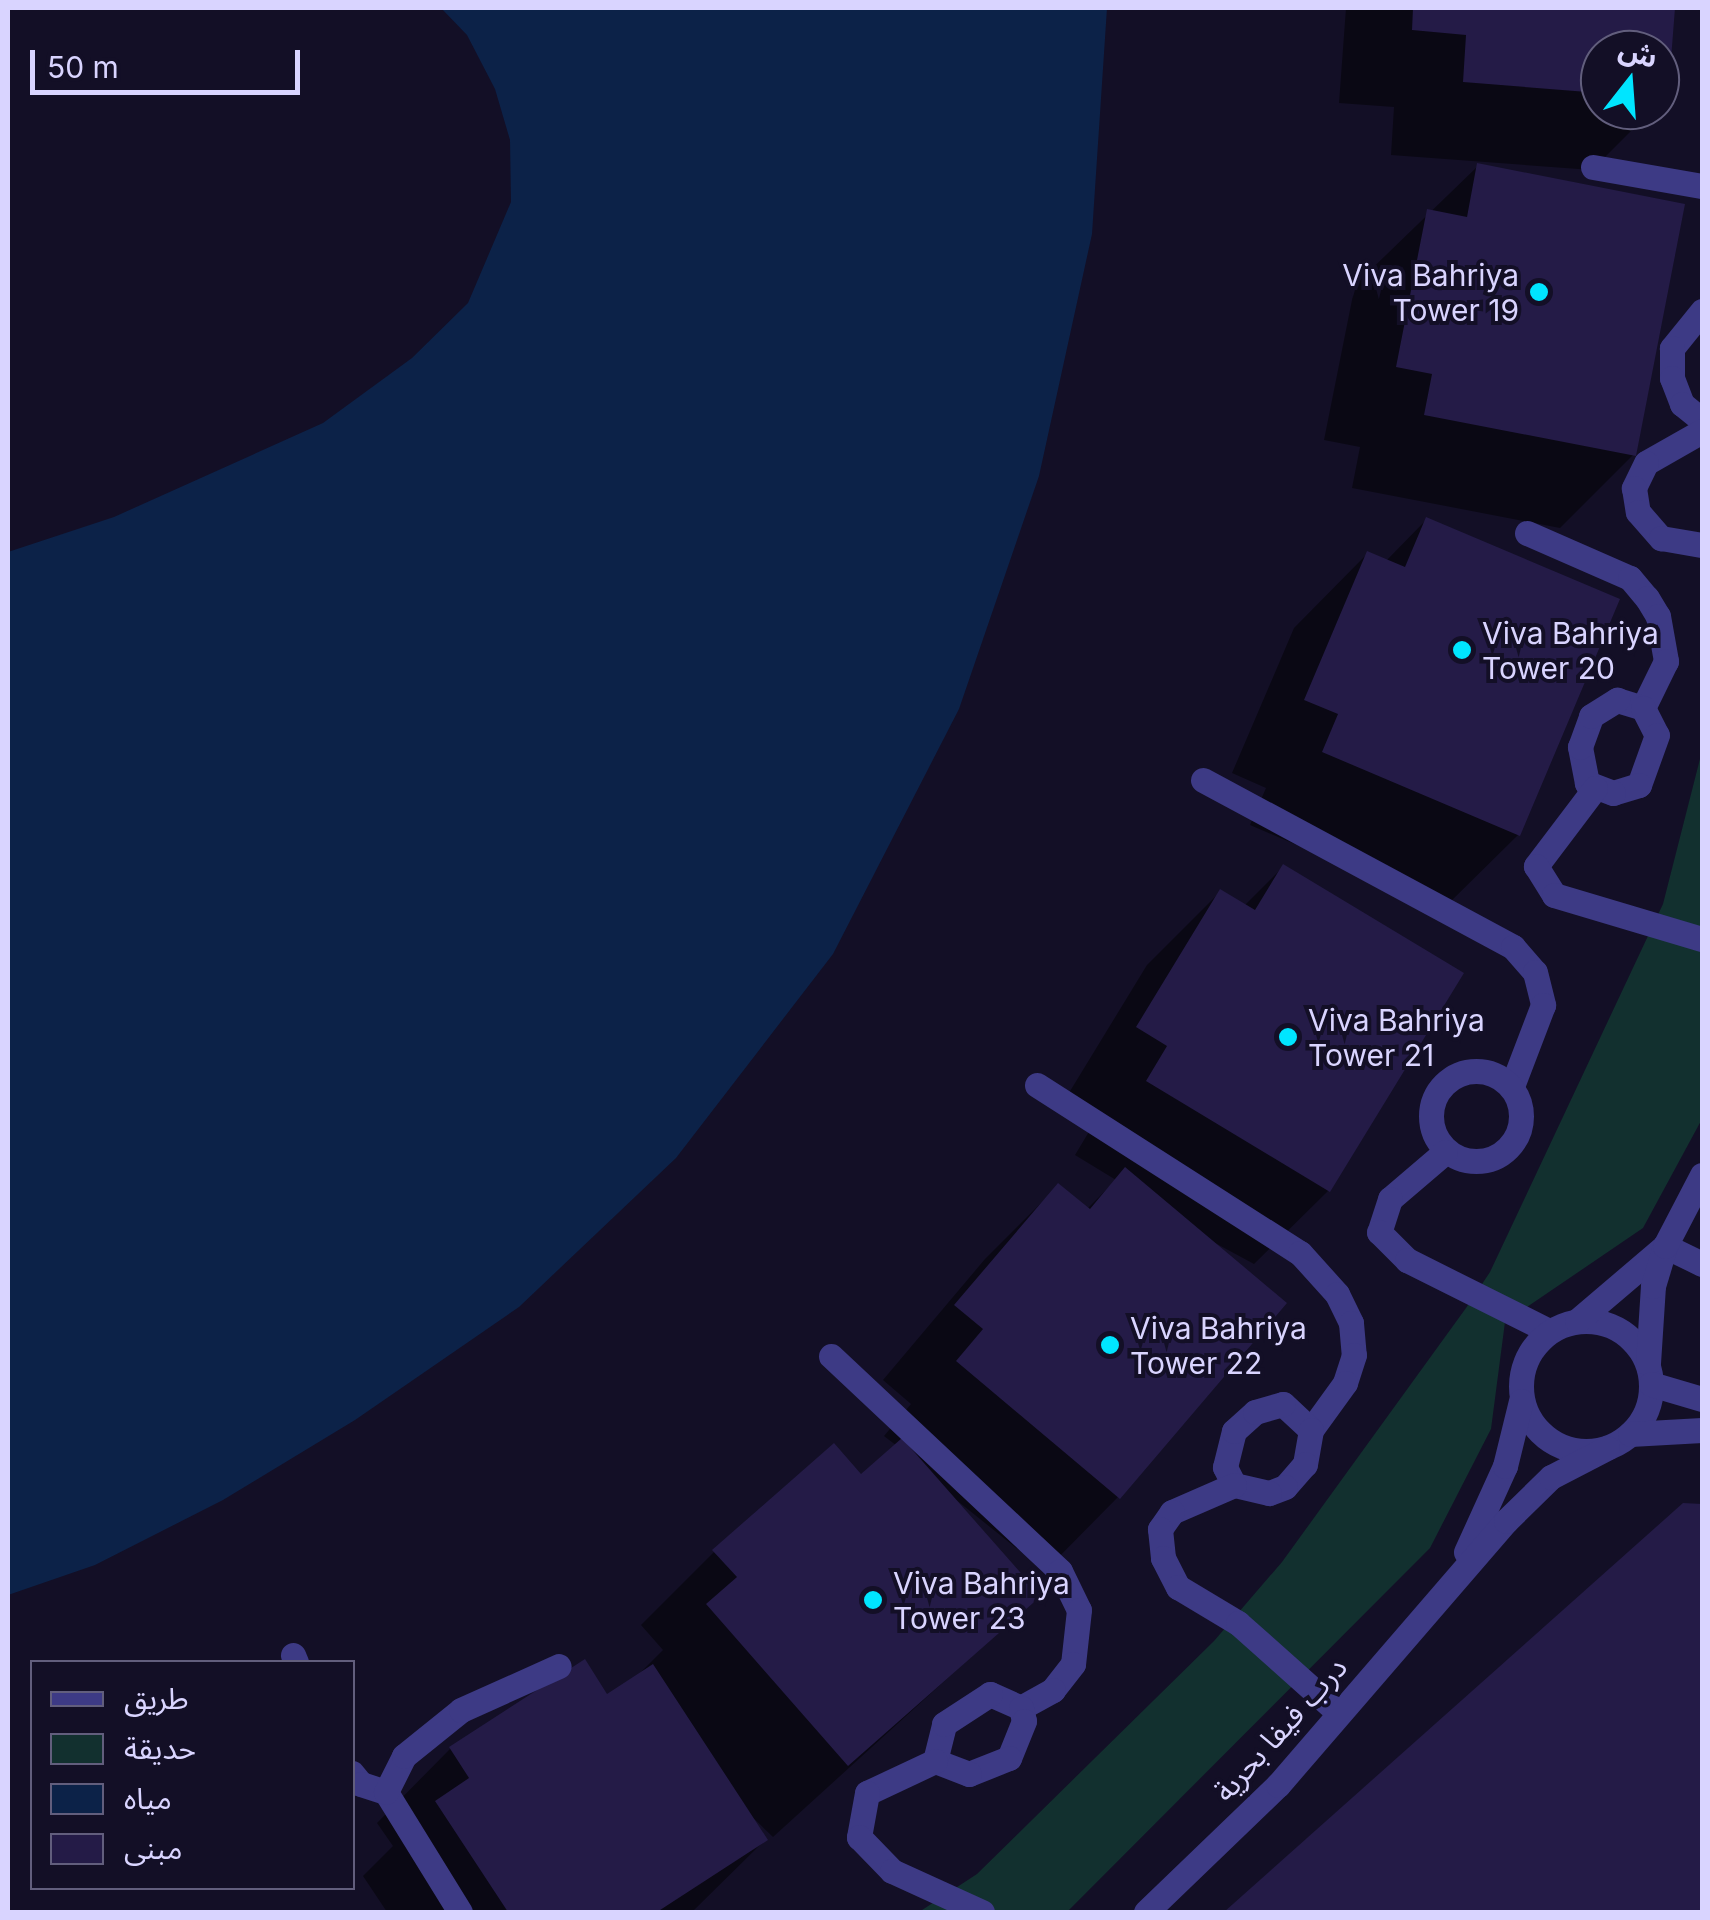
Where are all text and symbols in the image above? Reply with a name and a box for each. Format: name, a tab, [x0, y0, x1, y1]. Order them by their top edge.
scale bar	[35, 30, 305, 92]
north arrow	[1580, 30, 1680, 130]
text: ش	[1615, 31, 1662, 75]
text: 50 m	[47, 49, 119, 85]
place label: Viva Bahriya Tower 19	[1342, 257, 1519, 328]
marker: Viva Bahriya Tower 19	[1528, 281, 1550, 303]
place label: Viva Bahriya Tower 20	[1482, 615, 1659, 686]
marker: Viva Bahriya Tower 20	[1451, 639, 1473, 661]
place label: Viva Bahriya Tower 21	[1308, 1002, 1485, 1072]
marker: Viva Bahriya Tower 21	[1277, 1026, 1299, 1048]
place label: Viva Bahriya Tower 22	[1130, 1310, 1307, 1380]
marker: Viva Bahriya Tower 22	[1099, 1334, 1121, 1356]
place label: Viva Bahriya Tower 23	[893, 1565, 1070, 1636]
marker: Viva Bahriya Tower 23	[862, 1589, 884, 1611]
street label: درب فيفا بحرية	[1206, 1649, 1354, 1809]
legend	[30, 1660, 355, 1890]
text: طريق	[124, 1680, 189, 1716]
text: حديقة	[124, 1730, 196, 1766]
text: مياه	[124, 1780, 172, 1816]
text: مبنى	[124, 1830, 182, 1866]

